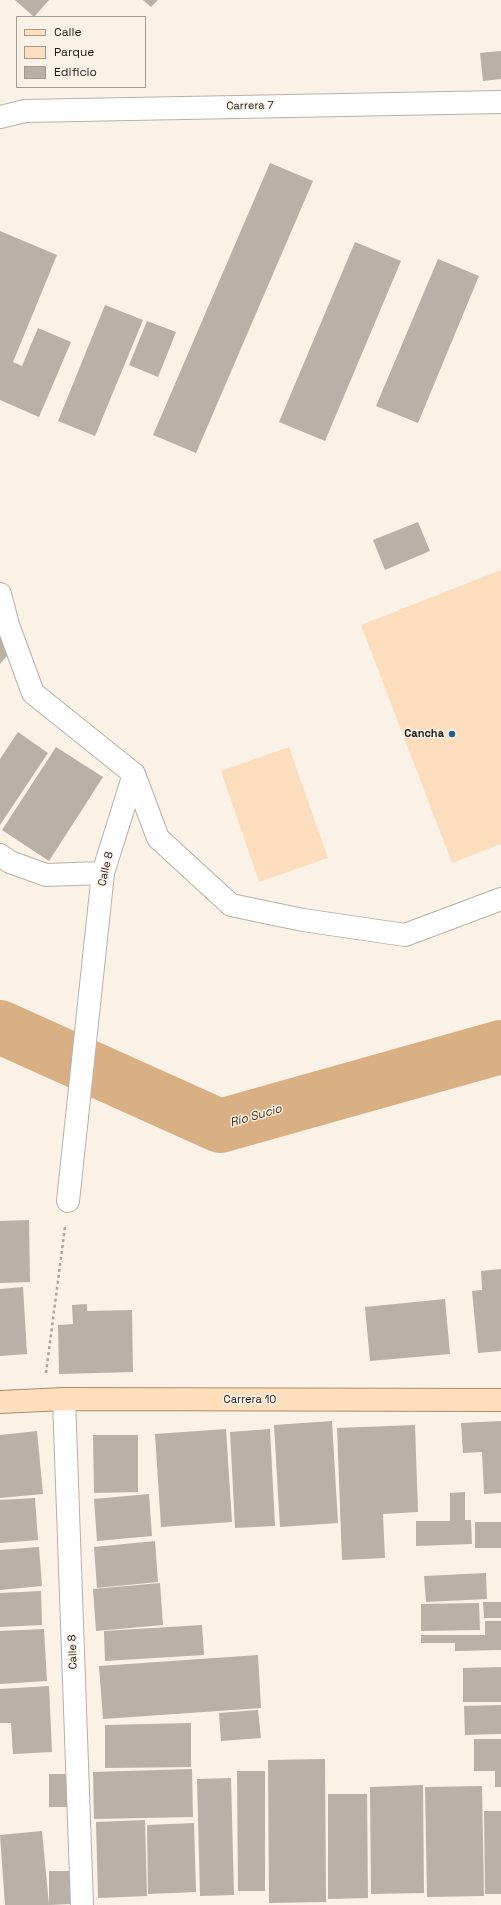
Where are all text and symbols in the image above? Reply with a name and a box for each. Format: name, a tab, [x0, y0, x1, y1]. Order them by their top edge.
legend	[16, 16, 146, 88]
text: Calle	[54, 24, 82, 40]
text: Parque	[54, 44, 94, 60]
text: Edificio	[54, 64, 97, 80]
street label: Carrera 7	[226, 99, 274, 113]
place label: Cancha	[404, 727, 444, 741]
marker: Cancha	[447, 729, 457, 739]
street label: Calle 8	[96, 850, 116, 888]
water label: Río Sucio	[228, 1102, 284, 1130]
street label: Carrera 10	[224, 1393, 276, 1407]
street label: Calle 8	[66, 1634, 80, 1670]

